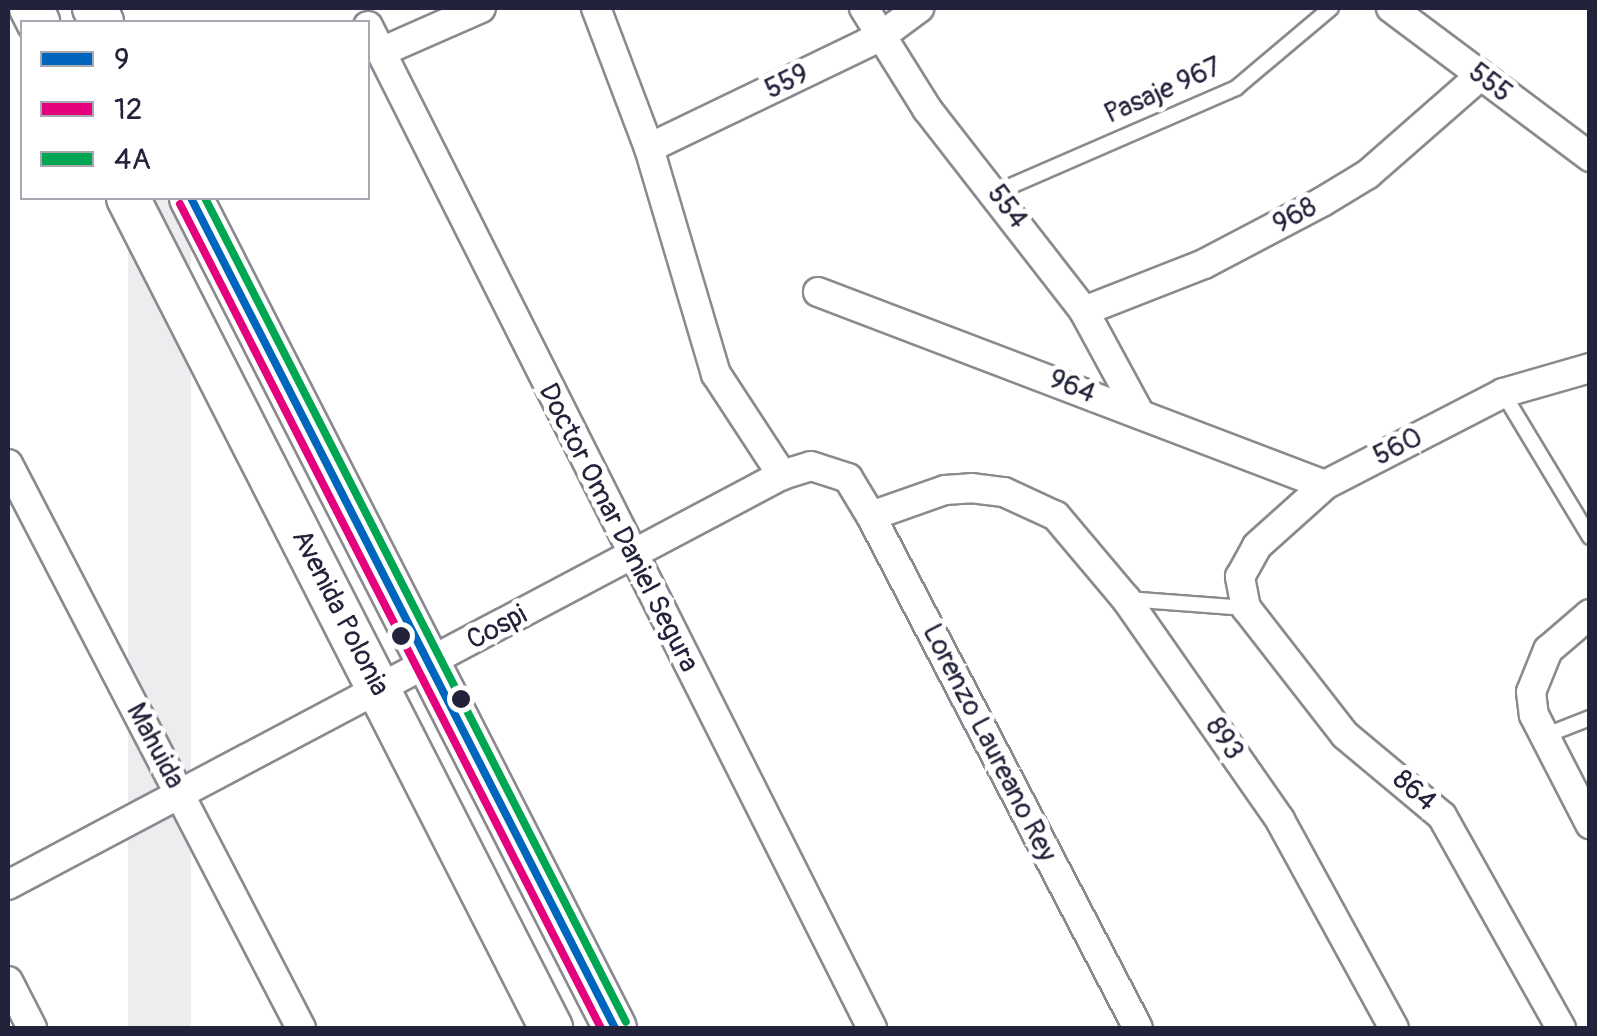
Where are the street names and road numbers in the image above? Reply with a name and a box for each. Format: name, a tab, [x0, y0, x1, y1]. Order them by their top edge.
street label: Pasaje 967	[1099, 50, 1227, 132]
street label: 555	[1462, 56, 1518, 110]
street label: 559	[760, 57, 814, 107]
street label: 554	[980, 178, 1034, 236]
street label: 968	[1267, 191, 1323, 241]
street label: 964	[1044, 363, 1100, 411]
street label: Doctor Omar Daniel Segura	[531, 378, 705, 678]
street label: 560	[1368, 421, 1428, 473]
street label: Avenida Polonia	[284, 524, 396, 702]
street label: Cospi	[461, 598, 533, 658]
street label: Lorenzo Laureano Rey	[914, 619, 1064, 867]
street label: Mahuida	[119, 697, 191, 795]
street label: 893	[1198, 711, 1250, 767]
street label: 864	[1385, 763, 1443, 819]

